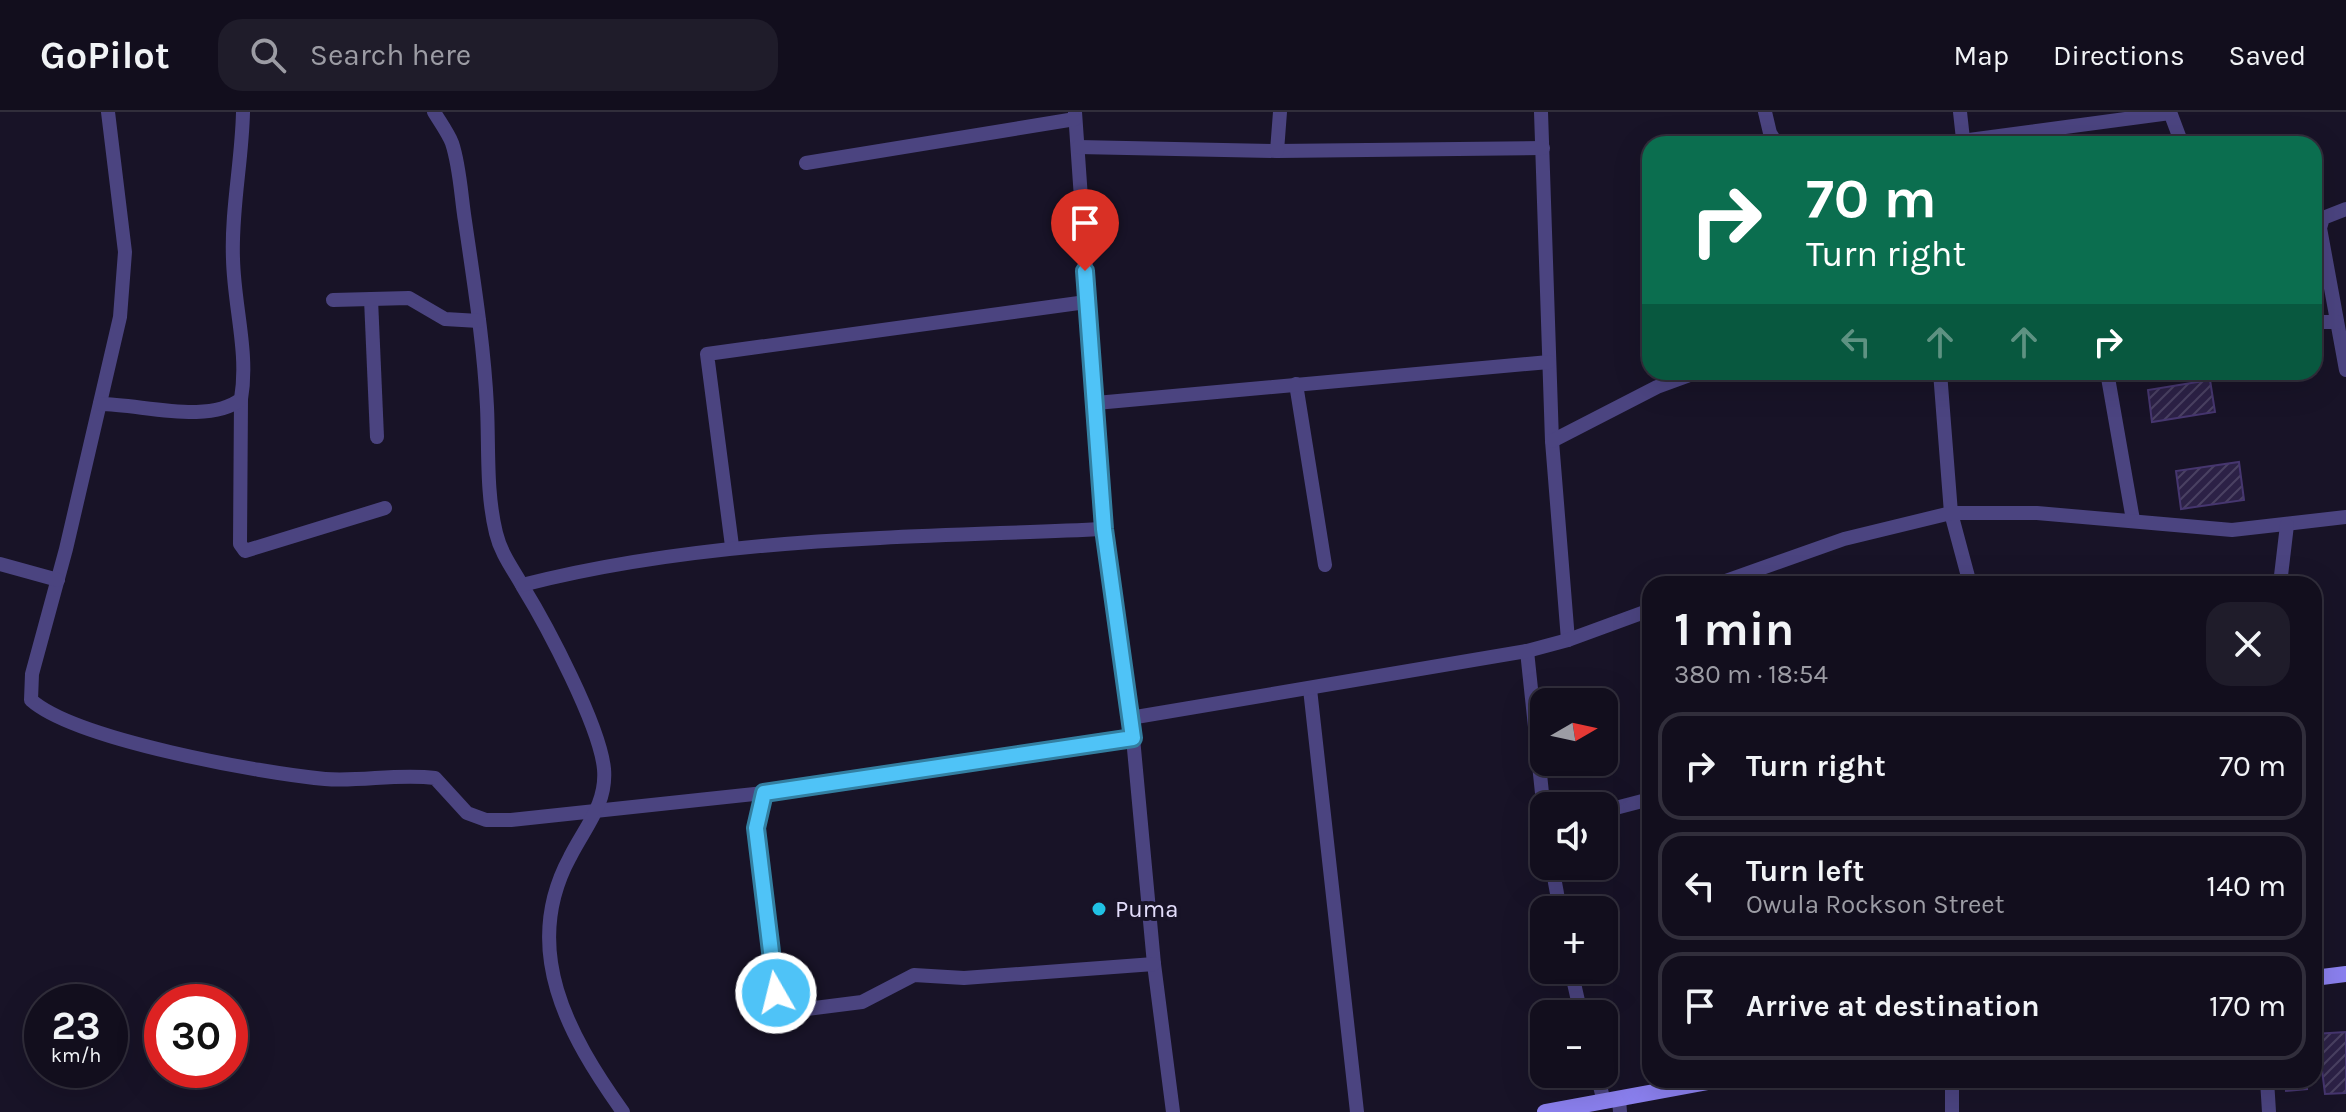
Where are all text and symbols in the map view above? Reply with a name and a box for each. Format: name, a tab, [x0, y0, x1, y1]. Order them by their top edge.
search box	[218, 19, 778, 91]
text: GoPilot	[40, 33, 170, 78]
icon: search	[246, 33, 290, 77]
text: Search here	[310, 37, 471, 73]
text: Map	[1954, 39, 2009, 72]
text: Directions	[2053, 39, 2185, 72]
text: Saved	[2229, 39, 2306, 72]
text: 70 m	[1806, 166, 1937, 231]
icon: right	[1674, 168, 1778, 272]
pin	[1051, 189, 1119, 271]
icon: arrive	[1063, 201, 1107, 245]
text: Turn right	[1806, 233, 1966, 275]
icon: left	[1834, 320, 1878, 364]
icon: ahead	[1918, 320, 1962, 364]
icon: ahead	[2002, 320, 2046, 364]
icon: right	[2086, 320, 2130, 364]
text: 1 min	[1674, 601, 1794, 657]
button: close	[2206, 602, 2290, 686]
text: 380 m · 18:54	[1674, 659, 1828, 690]
north arrow	[1530, 688, 1618, 776]
map controls	[1530, 688, 1618, 1088]
icon: right	[1678, 744, 1722, 788]
text: Turn right	[1746, 748, 1886, 784]
text: 70 m	[2219, 748, 2286, 784]
button: sound	[1530, 792, 1618, 880]
text: Turn left	[1746, 853, 1864, 889]
icon: left	[1678, 864, 1722, 908]
text: 140 m	[2206, 868, 2286, 904]
text: Owula Rockson Street	[1746, 889, 2004, 920]
place label: Puma	[1115, 895, 1178, 923]
button: +	[1530, 896, 1618, 984]
marker: Puma	[1090, 900, 1108, 918]
position arrow	[734, 951, 818, 1035]
speed limit sign: 30	[144, 984, 248, 1088]
icon: arrive	[1678, 984, 1722, 1028]
text: Arrive at destination	[1746, 988, 2040, 1024]
text: 170 m	[2209, 988, 2286, 1024]
button: −	[1530, 1000, 1618, 1088]
text: 23	[51, 1002, 101, 1049]
text: km/h	[51, 1044, 101, 1067]

